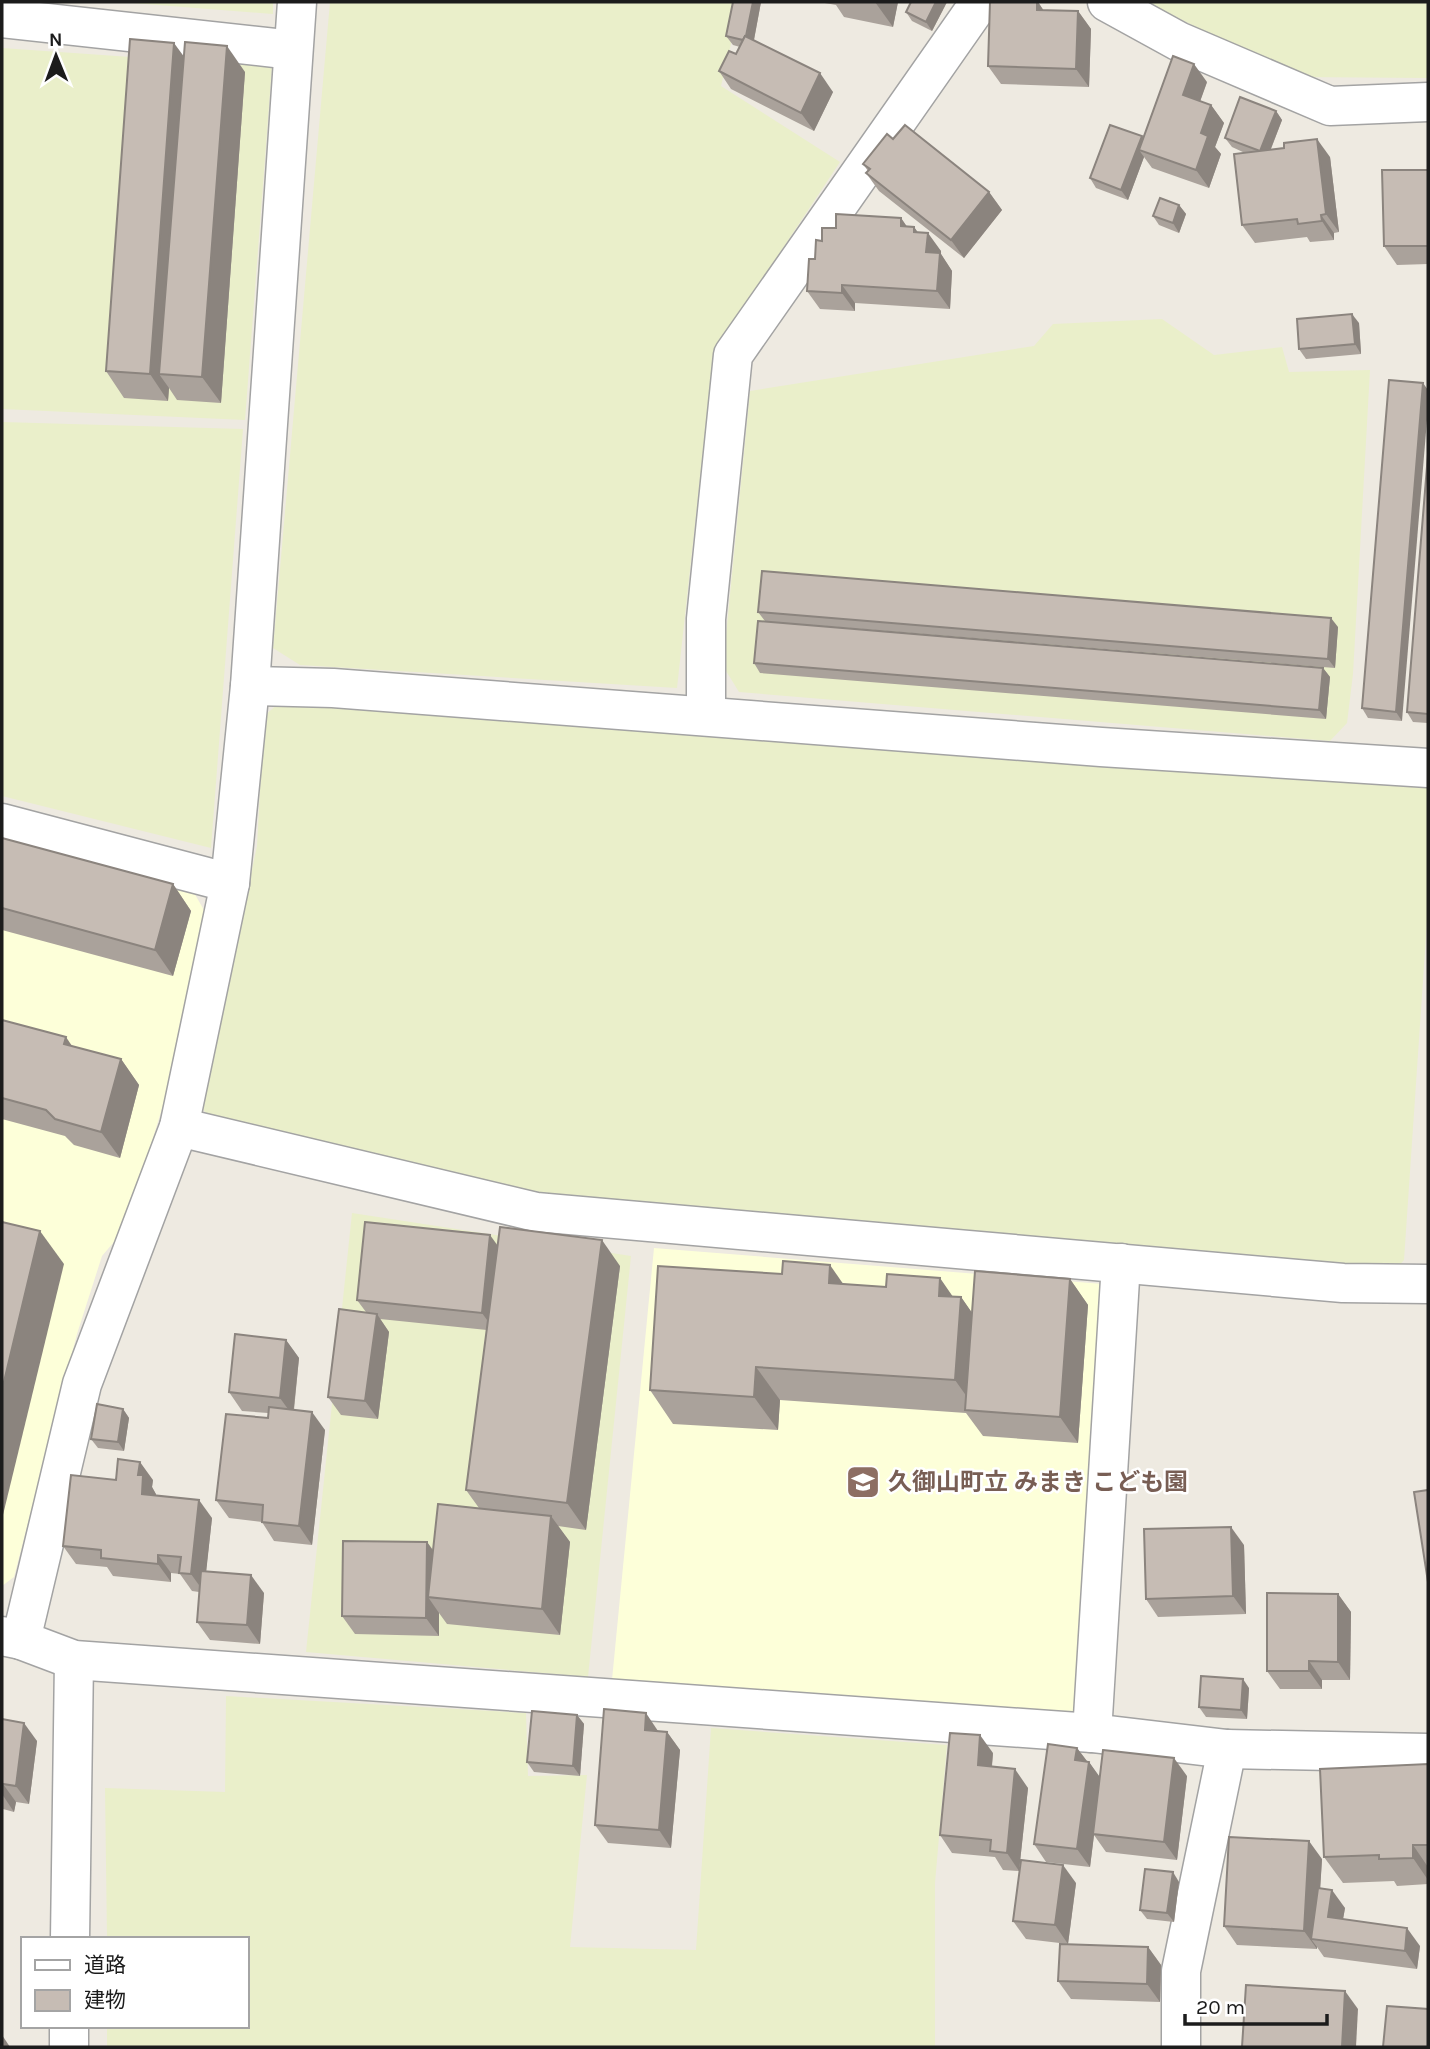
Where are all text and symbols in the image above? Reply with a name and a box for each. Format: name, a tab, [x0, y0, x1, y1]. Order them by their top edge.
north arrow	[21, 21, 91, 91]
text: N	[49, 29, 63, 51]
school or university icon: 久御山町立 みまき こども園	[844, 1463, 882, 1501]
place label: 久御山町立 みまき こども園	[888, 1468, 1188, 1496]
legend	[21, 1937, 248, 2028]
text: 道路	[84, 1953, 126, 1977]
scale bar	[1185, 1982, 1327, 2026]
text: 建物	[84, 1988, 126, 2012]
text: 20 m	[1196, 1995, 1245, 2019]

